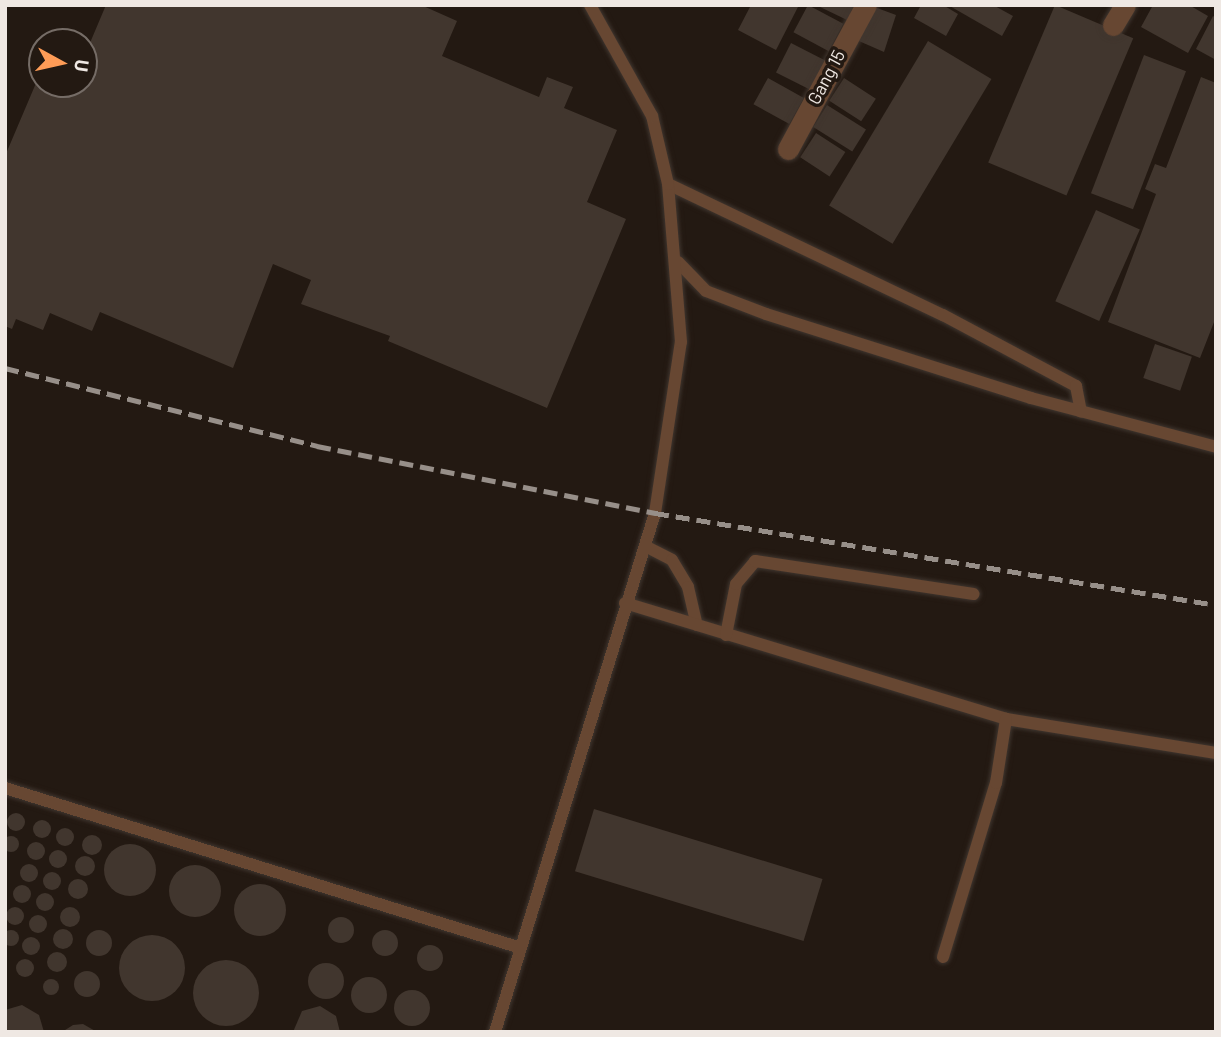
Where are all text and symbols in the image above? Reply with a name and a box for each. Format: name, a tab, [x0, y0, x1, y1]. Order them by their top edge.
north arrow	[28, 28, 98, 98]
street label: Gang 15	[803, 46, 849, 108]
text: U	[70, 58, 95, 73]

